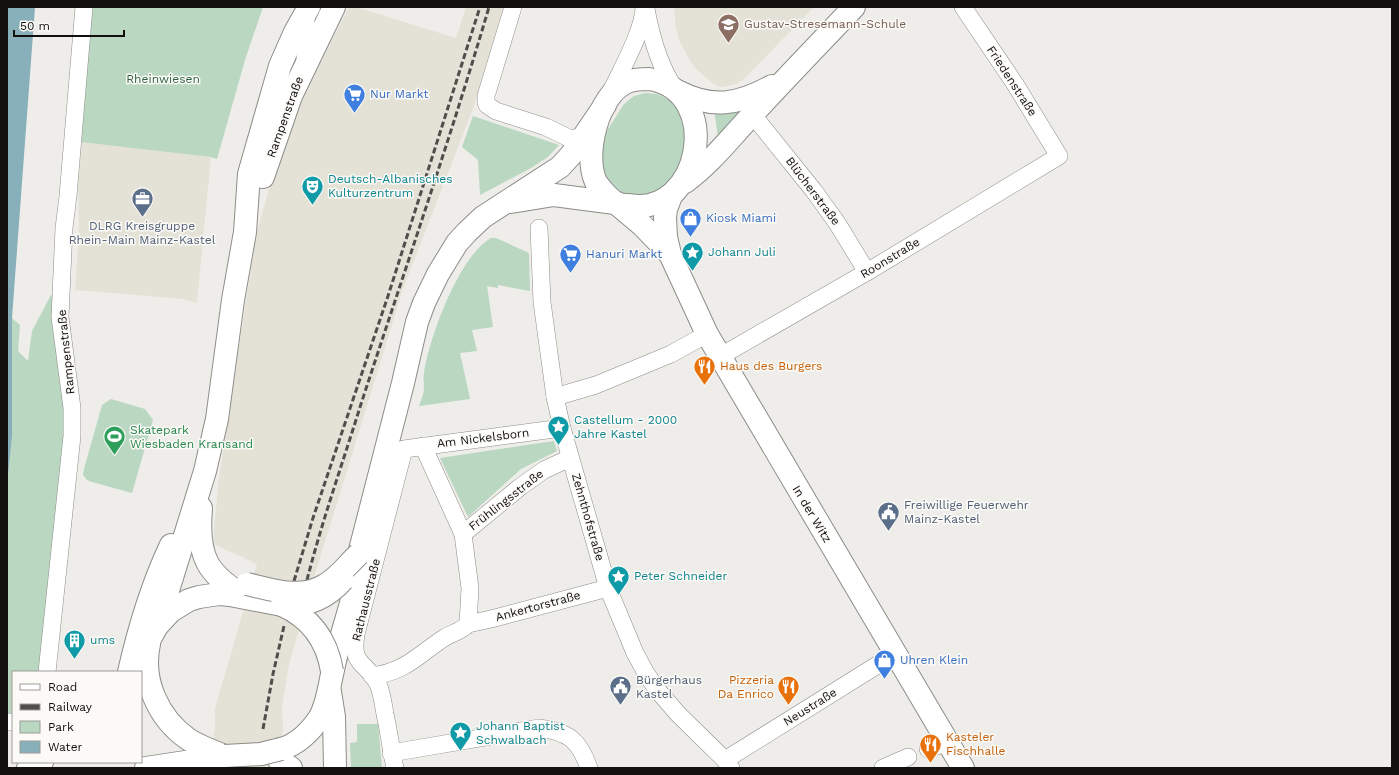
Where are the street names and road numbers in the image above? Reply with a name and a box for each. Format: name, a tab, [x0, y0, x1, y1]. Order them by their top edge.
street label: Friedenstraße	[984, 43, 1040, 119]
street label: Rampenstraße	[264, 74, 306, 159]
street label: Blücherstraße	[783, 154, 843, 228]
street label: Roonstraße	[858, 235, 922, 281]
street label: Rampenstraße	[55, 309, 77, 395]
street label: Am Nickelsborn	[436, 425, 530, 451]
street label: Frühlingsstraße	[466, 467, 546, 533]
street label: Zehnthofstraße	[569, 472, 607, 562]
street label: In der Witz	[790, 483, 834, 545]
street label: Rathausstraße	[349, 557, 383, 643]
street label: Ankertorstraße	[494, 588, 582, 624]
street label: Neustraße	[781, 685, 839, 729]

